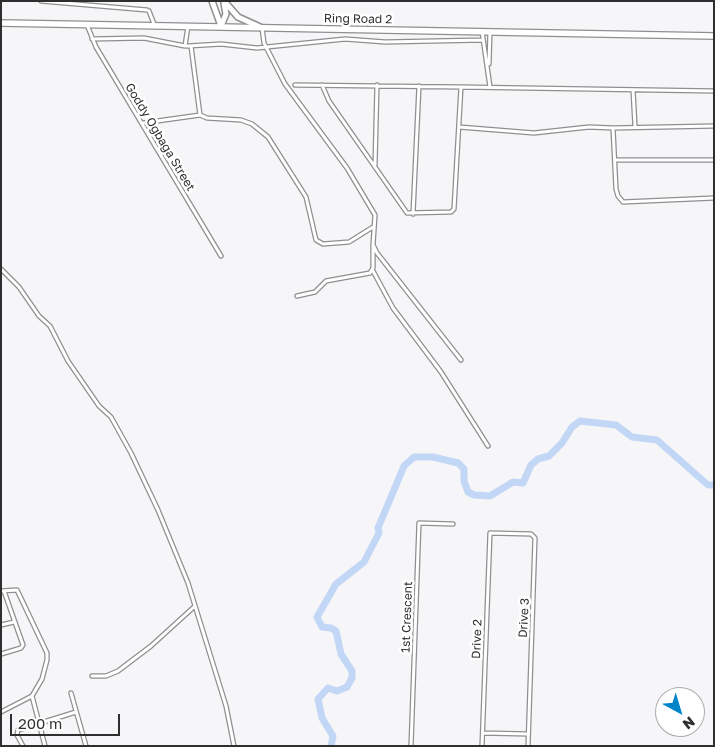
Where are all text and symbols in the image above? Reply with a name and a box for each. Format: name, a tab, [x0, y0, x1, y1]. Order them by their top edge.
street label: Ring Road 2	[324, 11, 392, 27]
street label: Goddy Ogbaga Street	[122, 80, 198, 194]
street label: 1st Crescent	[399, 581, 415, 653]
street label: Drive 3	[516, 598, 532, 638]
street label: Drive 2	[469, 619, 485, 659]
north arrow	[655, 687, 705, 737]
scale bar	[12, 704, 122, 736]
text: N	[680, 713, 699, 733]
text: 200 m	[18, 714, 62, 732]

